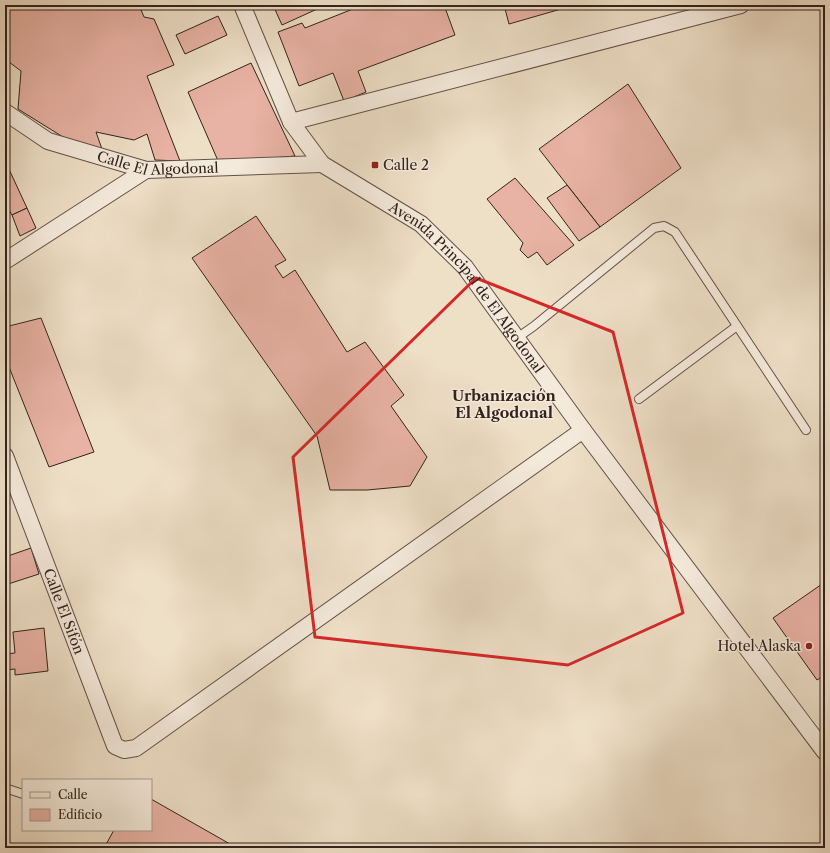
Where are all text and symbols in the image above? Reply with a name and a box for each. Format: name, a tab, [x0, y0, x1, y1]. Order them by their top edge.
street label: Calle El Algodonal	[95, 147, 219, 179]
place label: Calle 2	[383, 156, 429, 174]
marker: Calle 2	[370, 160, 380, 170]
street label: Avenida Principal de El Algodonal	[385, 197, 548, 376]
district label: Urbanización El Algodonal	[452, 386, 557, 422]
street label: Calle El Sifón	[39, 566, 88, 657]
place label: Hotel Alaska	[717, 637, 802, 655]
marker: Hotel Alaska	[804, 641, 814, 651]
legend	[22, 779, 152, 831]
text: Calle	[58, 787, 88, 802]
text: Edificio	[58, 807, 102, 822]

